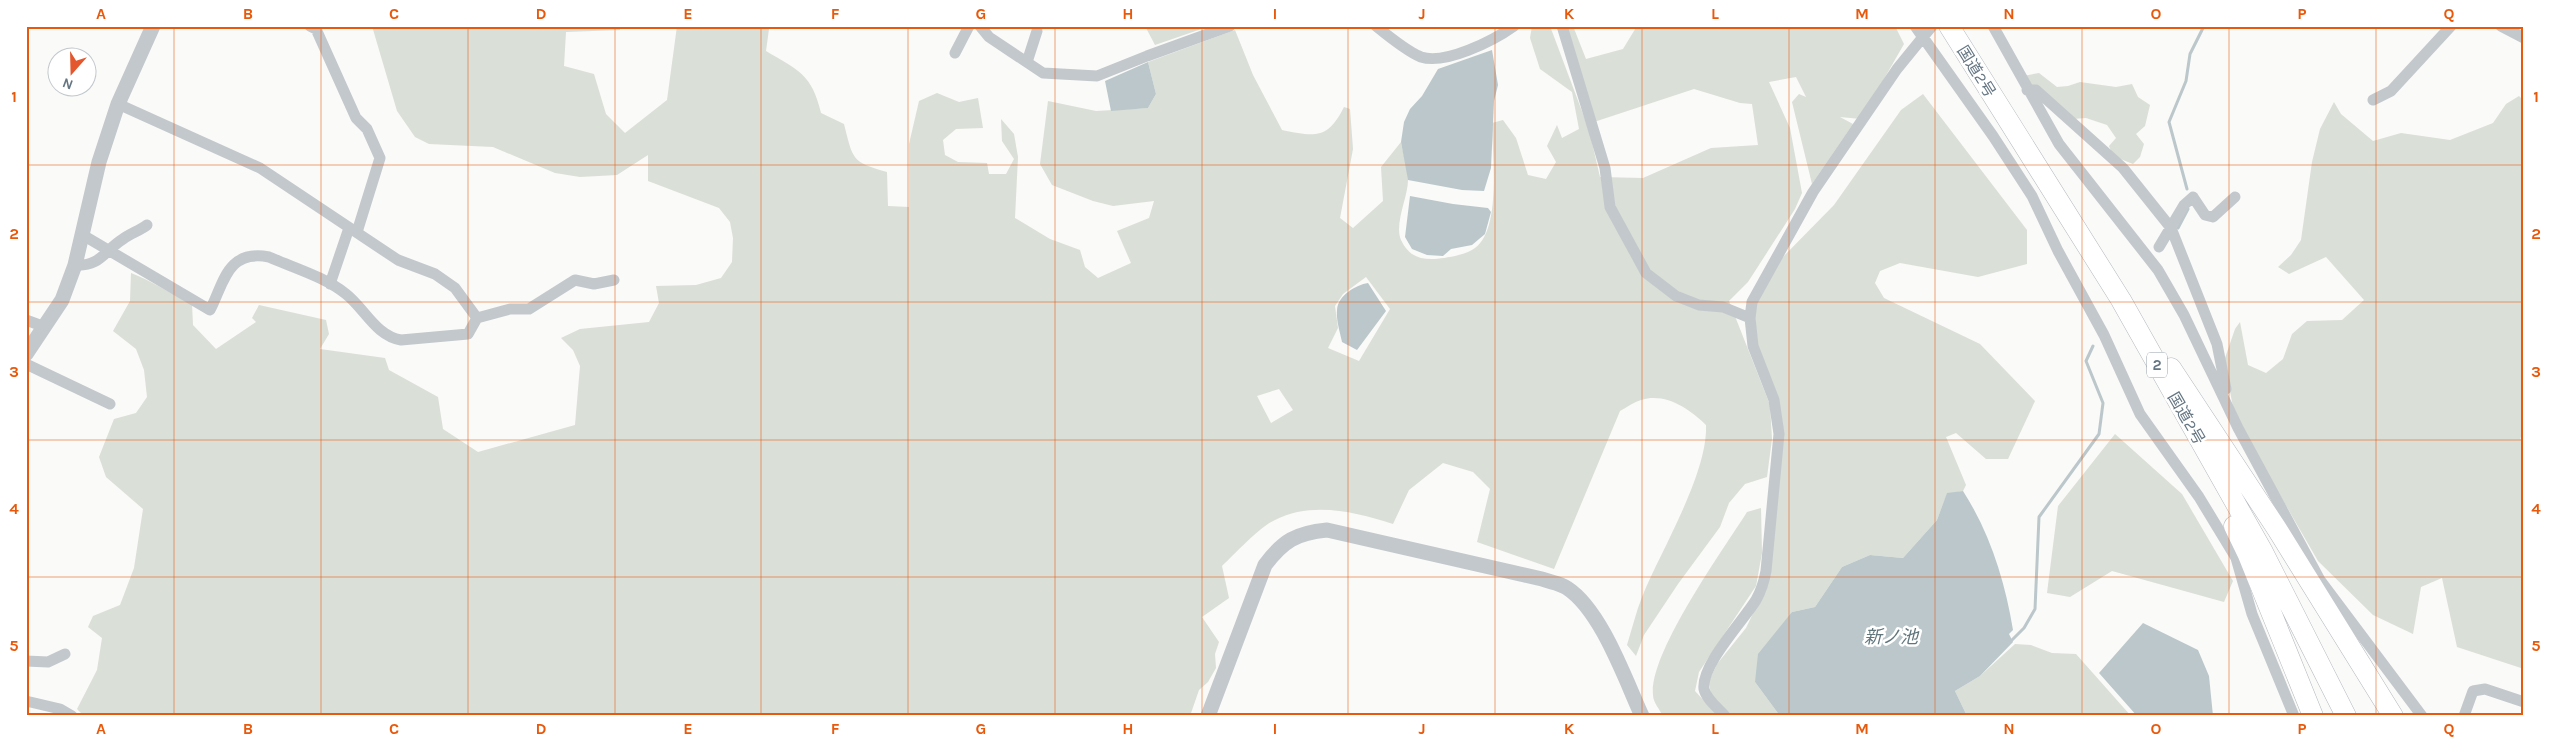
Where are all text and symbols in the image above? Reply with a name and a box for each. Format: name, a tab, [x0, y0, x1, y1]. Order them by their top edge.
text: A	[96, 4, 106, 23]
text: B	[243, 4, 253, 23]
text: C	[389, 4, 399, 23]
text: D	[536, 4, 547, 23]
text: E	[683, 4, 693, 23]
text: F	[831, 4, 840, 23]
text: G	[976, 4, 986, 23]
text: H	[1122, 4, 1134, 23]
text: I	[1273, 4, 1277, 23]
text: J	[1418, 4, 1426, 23]
text: K	[1564, 4, 1575, 23]
text: L	[1711, 4, 1719, 23]
text: M	[1855, 4, 1869, 23]
text: N	[2003, 4, 2015, 23]
text: O	[2151, 4, 2162, 23]
text: P	[2297, 4, 2307, 23]
text: Q	[2444, 4, 2455, 23]
street label: 国道2号	[1953, 42, 2000, 101]
north arrow	[48, 48, 98, 98]
text: N	[60, 74, 75, 93]
text: 1	[11, 87, 17, 106]
text: 1	[2533, 87, 2539, 106]
text: 2	[9, 224, 19, 243]
text: 2	[2531, 224, 2541, 243]
road number: 2	[2147, 352, 2167, 378]
text: 3	[9, 362, 19, 381]
text: 3	[2531, 362, 2541, 381]
street label: 国道2号	[2164, 389, 2209, 448]
text: 4	[9, 499, 19, 518]
text: 4	[2531, 499, 2541, 518]
water label: 新ノ池	[1864, 626, 1920, 648]
text: 5	[9, 636, 19, 655]
text: 5	[2531, 636, 2541, 655]
text: A	[96, 719, 106, 738]
text: B	[243, 719, 253, 738]
text: C	[389, 719, 399, 738]
text: D	[536, 719, 547, 738]
text: E	[683, 719, 693, 738]
text: F	[831, 719, 840, 738]
text: G	[976, 719, 986, 738]
text: H	[1122, 719, 1134, 738]
text: I	[1273, 719, 1277, 738]
text: J	[1418, 719, 1426, 738]
text: K	[1564, 719, 1575, 738]
text: L	[1711, 719, 1719, 738]
text: M	[1855, 719, 1869, 738]
text: N	[2003, 719, 2015, 738]
text: O	[2151, 719, 2162, 738]
text: P	[2297, 719, 2307, 738]
text: Q	[2444, 719, 2455, 738]

